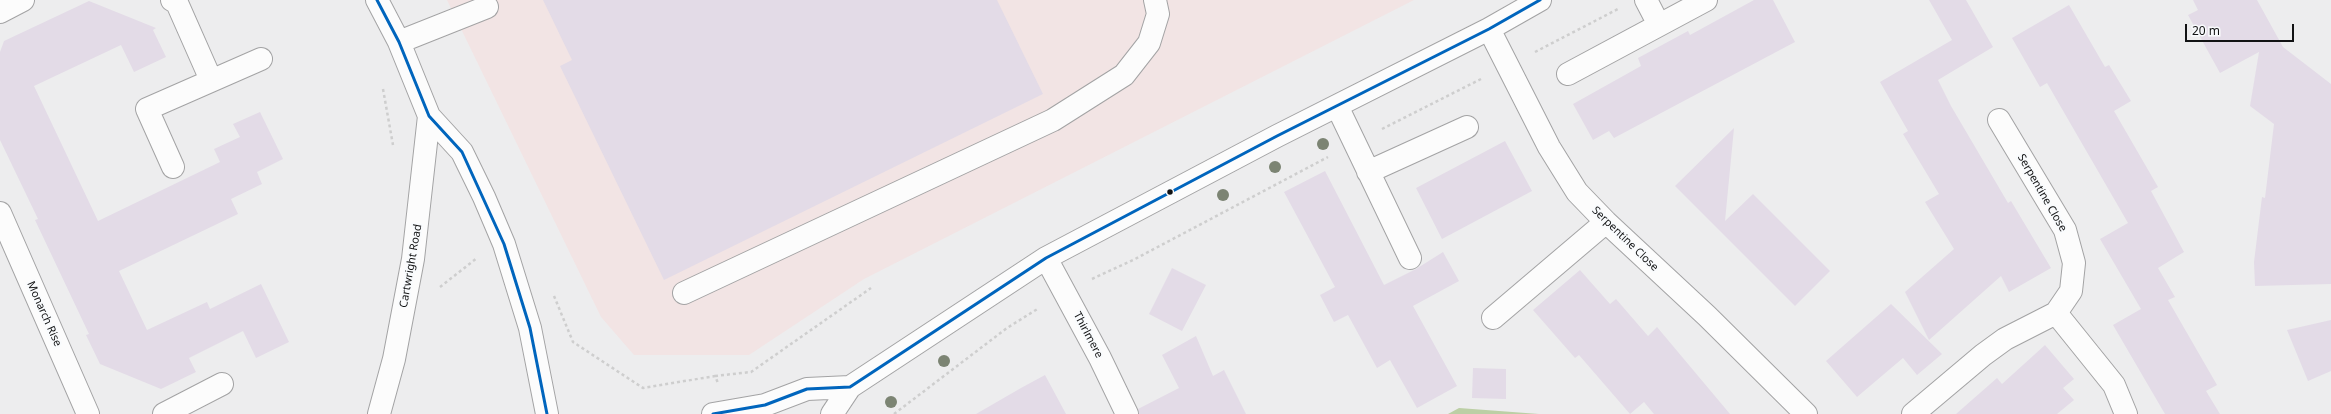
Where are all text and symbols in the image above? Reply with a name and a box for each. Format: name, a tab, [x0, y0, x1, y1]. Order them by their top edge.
scale bar	[2187, 16, 2296, 42]
text: 20 m	[2192, 22, 2220, 39]
street label: Serpentine Close	[2014, 152, 2070, 234]
unlabelled marker	[1165, 187, 1175, 197]
street label: Serpentine Close	[1589, 204, 1661, 274]
street label: Cartwright Road	[397, 223, 425, 309]
street label: Monarch Rise	[24, 279, 64, 349]
street label: Thirlmere	[1070, 310, 1106, 360]

